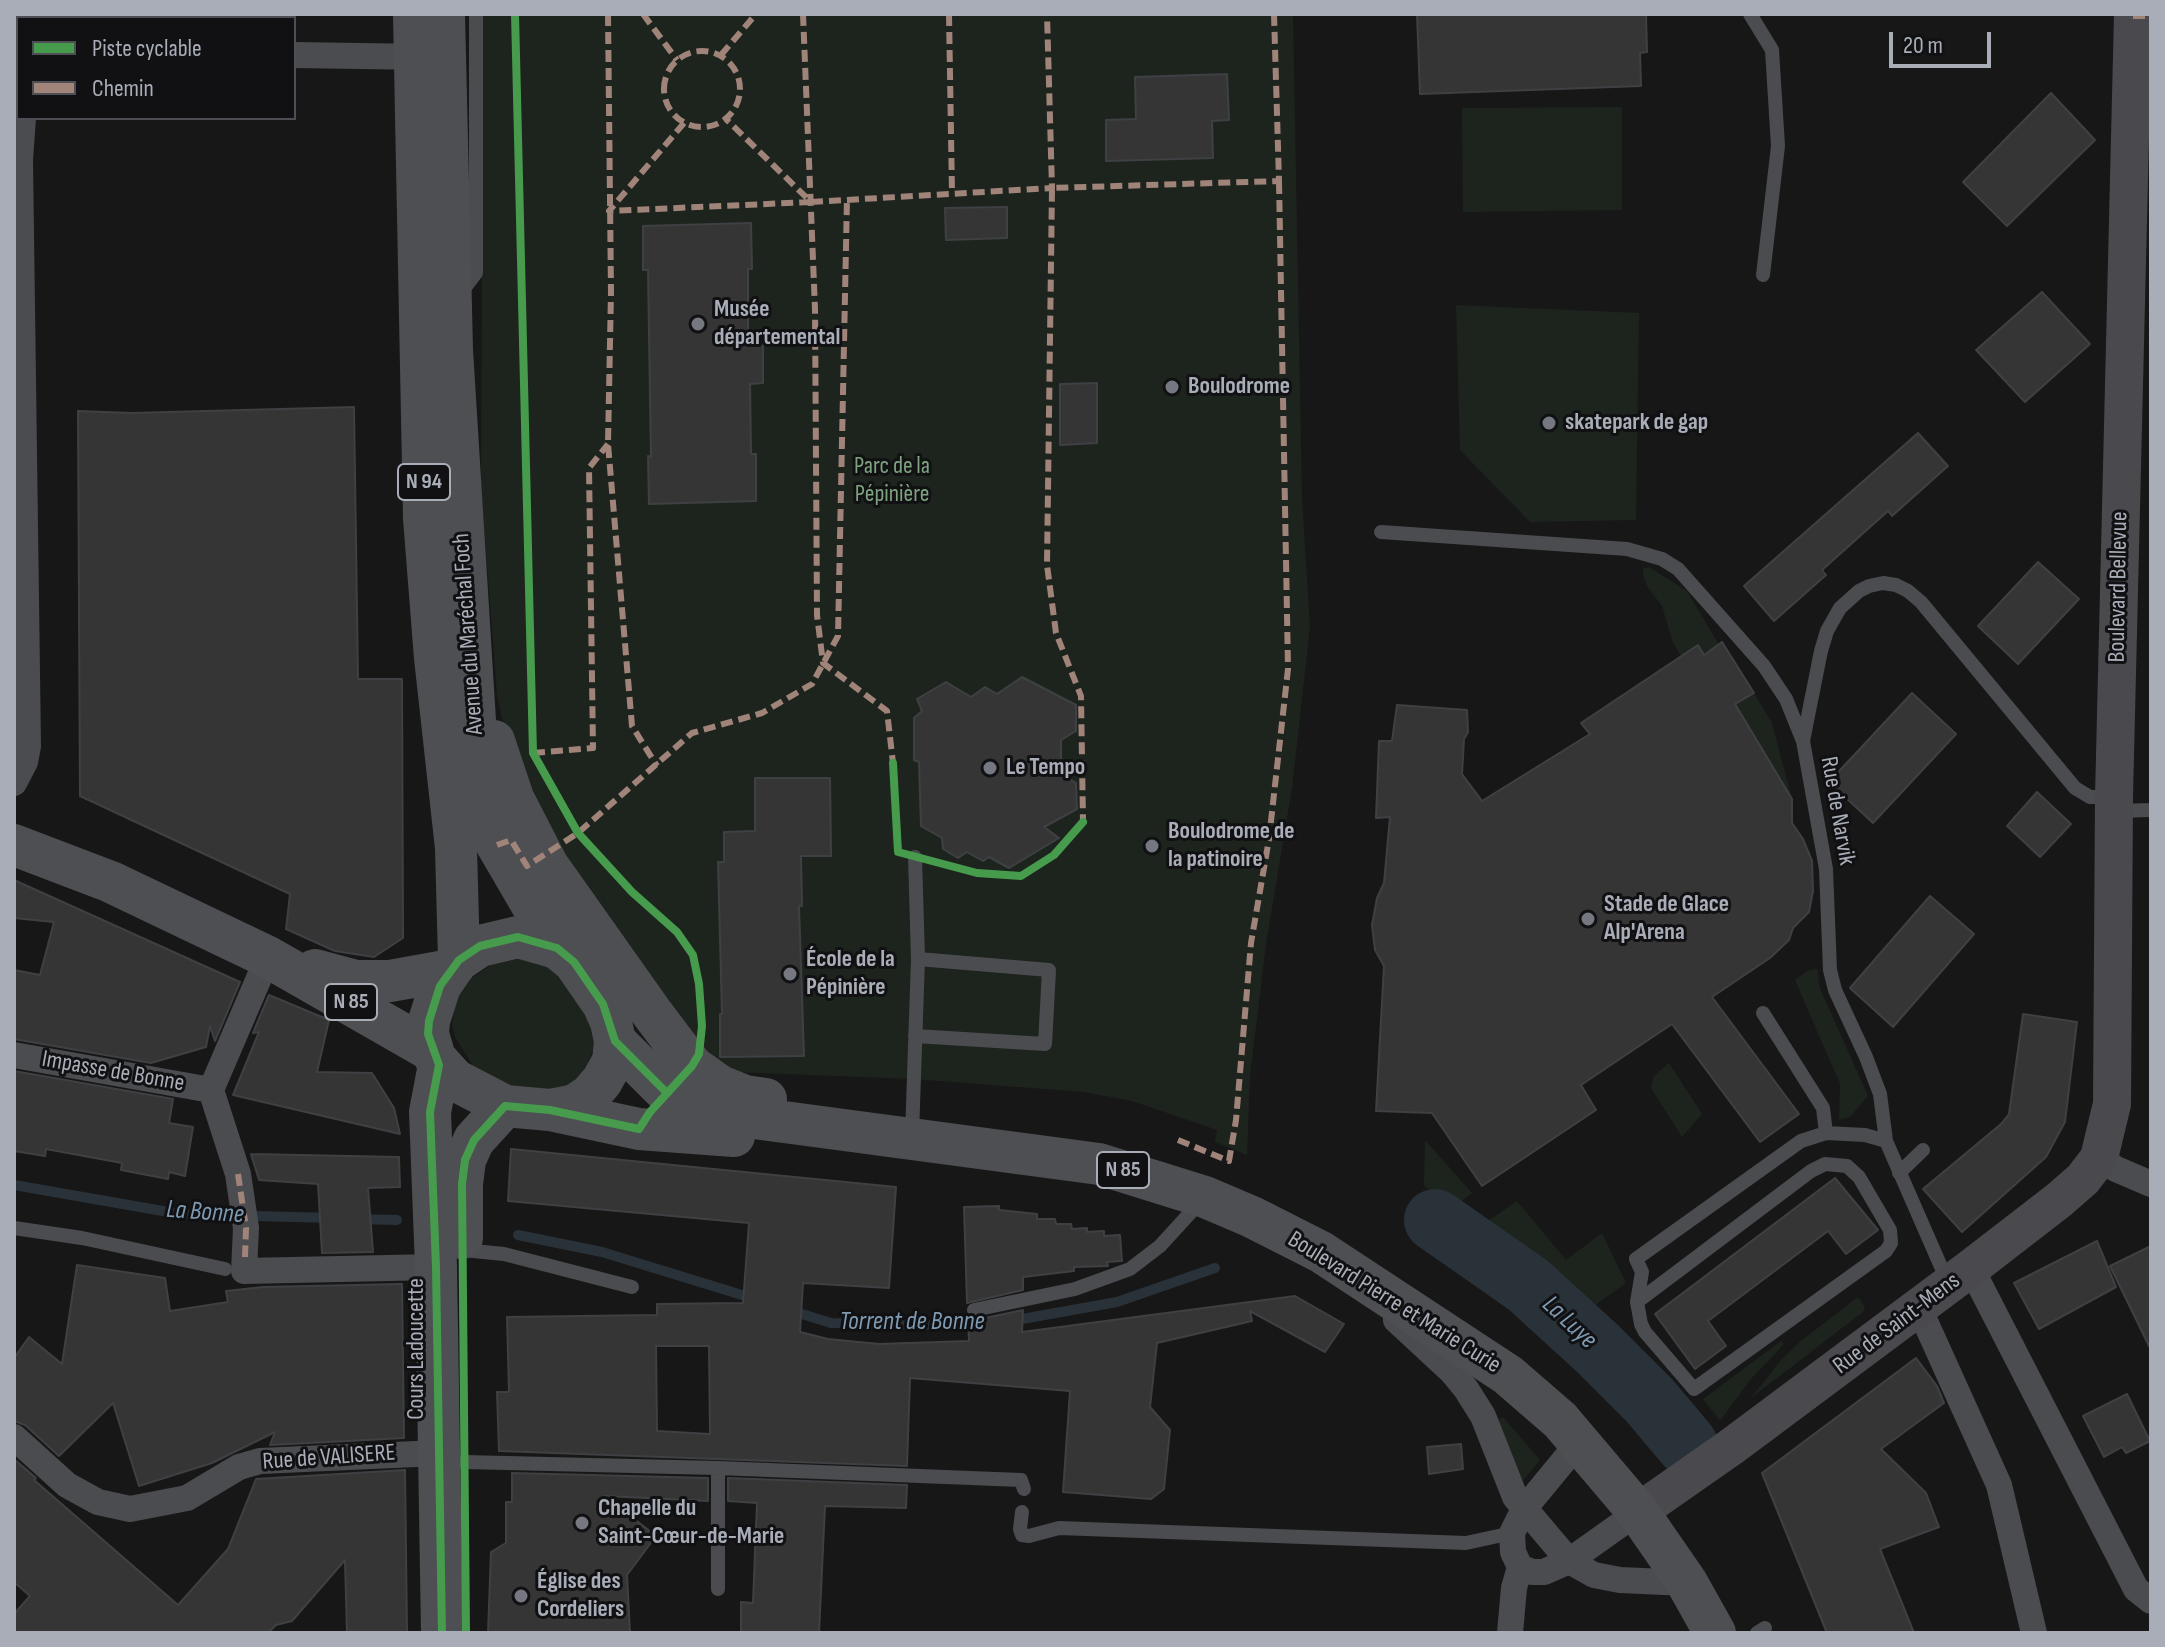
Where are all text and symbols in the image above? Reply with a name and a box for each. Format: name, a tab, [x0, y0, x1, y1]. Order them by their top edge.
legend	[16, 16, 296, 120]
scale bar	[1893, 16, 1995, 66]
text: 20 m	[1903, 31, 1943, 60]
text: Piste cyclable	[92, 34, 202, 63]
text: Chemin	[92, 74, 154, 103]
place label: Musée départemental	[714, 296, 840, 352]
marker: Musée départemental	[689, 315, 707, 333]
place label: Boulodrome	[1188, 373, 1290, 401]
marker: Boulodrome	[1163, 378, 1181, 396]
place label: skatepark de gap	[1565, 409, 1708, 437]
marker: skatepark de gap	[1540, 414, 1558, 432]
park label: Parc de la Pépinière	[854, 453, 930, 509]
road number: N 94	[398, 464, 450, 500]
street label: Boulevard Bellevue	[2103, 511, 2135, 663]
street label: Avenue du Maréchal Foch	[448, 532, 490, 736]
place label: Le Tempo	[1006, 754, 1085, 782]
street label: Rue de Narvik	[1813, 755, 1861, 867]
marker: Le Tempo	[981, 759, 999, 777]
place label: Boulodrome de la patinoire	[1168, 818, 1294, 874]
marker: Boulodrome de la patinoire	[1143, 837, 1161, 855]
place label: Stade de Glace Alp'Arena	[1604, 891, 1729, 947]
marker: Stade de Glace Alp'Arena	[1579, 910, 1597, 928]
place label: École de la Pépinière	[806, 946, 895, 1002]
marker: École de la Pépinière	[781, 965, 799, 983]
road number: N 85	[325, 984, 377, 1020]
street label: Impasse de Bonne	[40, 1045, 186, 1099]
road number: N 85	[1097, 1152, 1149, 1188]
water label: La Bonne	[165, 1195, 245, 1231]
street label: Boulevard Pierre et Marie Curie	[1282, 1226, 1506, 1380]
street label: Rue de Saint-Mens	[1828, 1267, 1966, 1381]
street label: Cours Ladoucette	[403, 1278, 431, 1420]
water label: La Luye	[1535, 1290, 1603, 1356]
water label: Torrent de Bonne	[839, 1306, 985, 1338]
street label: Rue de VALISERE	[262, 1439, 396, 1477]
place label: Chapelle du Saint-Cœur-de-Marie	[598, 1495, 784, 1551]
marker: Chapelle du Saint-Cœur-de-Marie	[573, 1514, 591, 1532]
place label: Église des Cordeliers	[537, 1568, 624, 1624]
marker: Église des Cordeliers	[512, 1587, 530, 1605]

